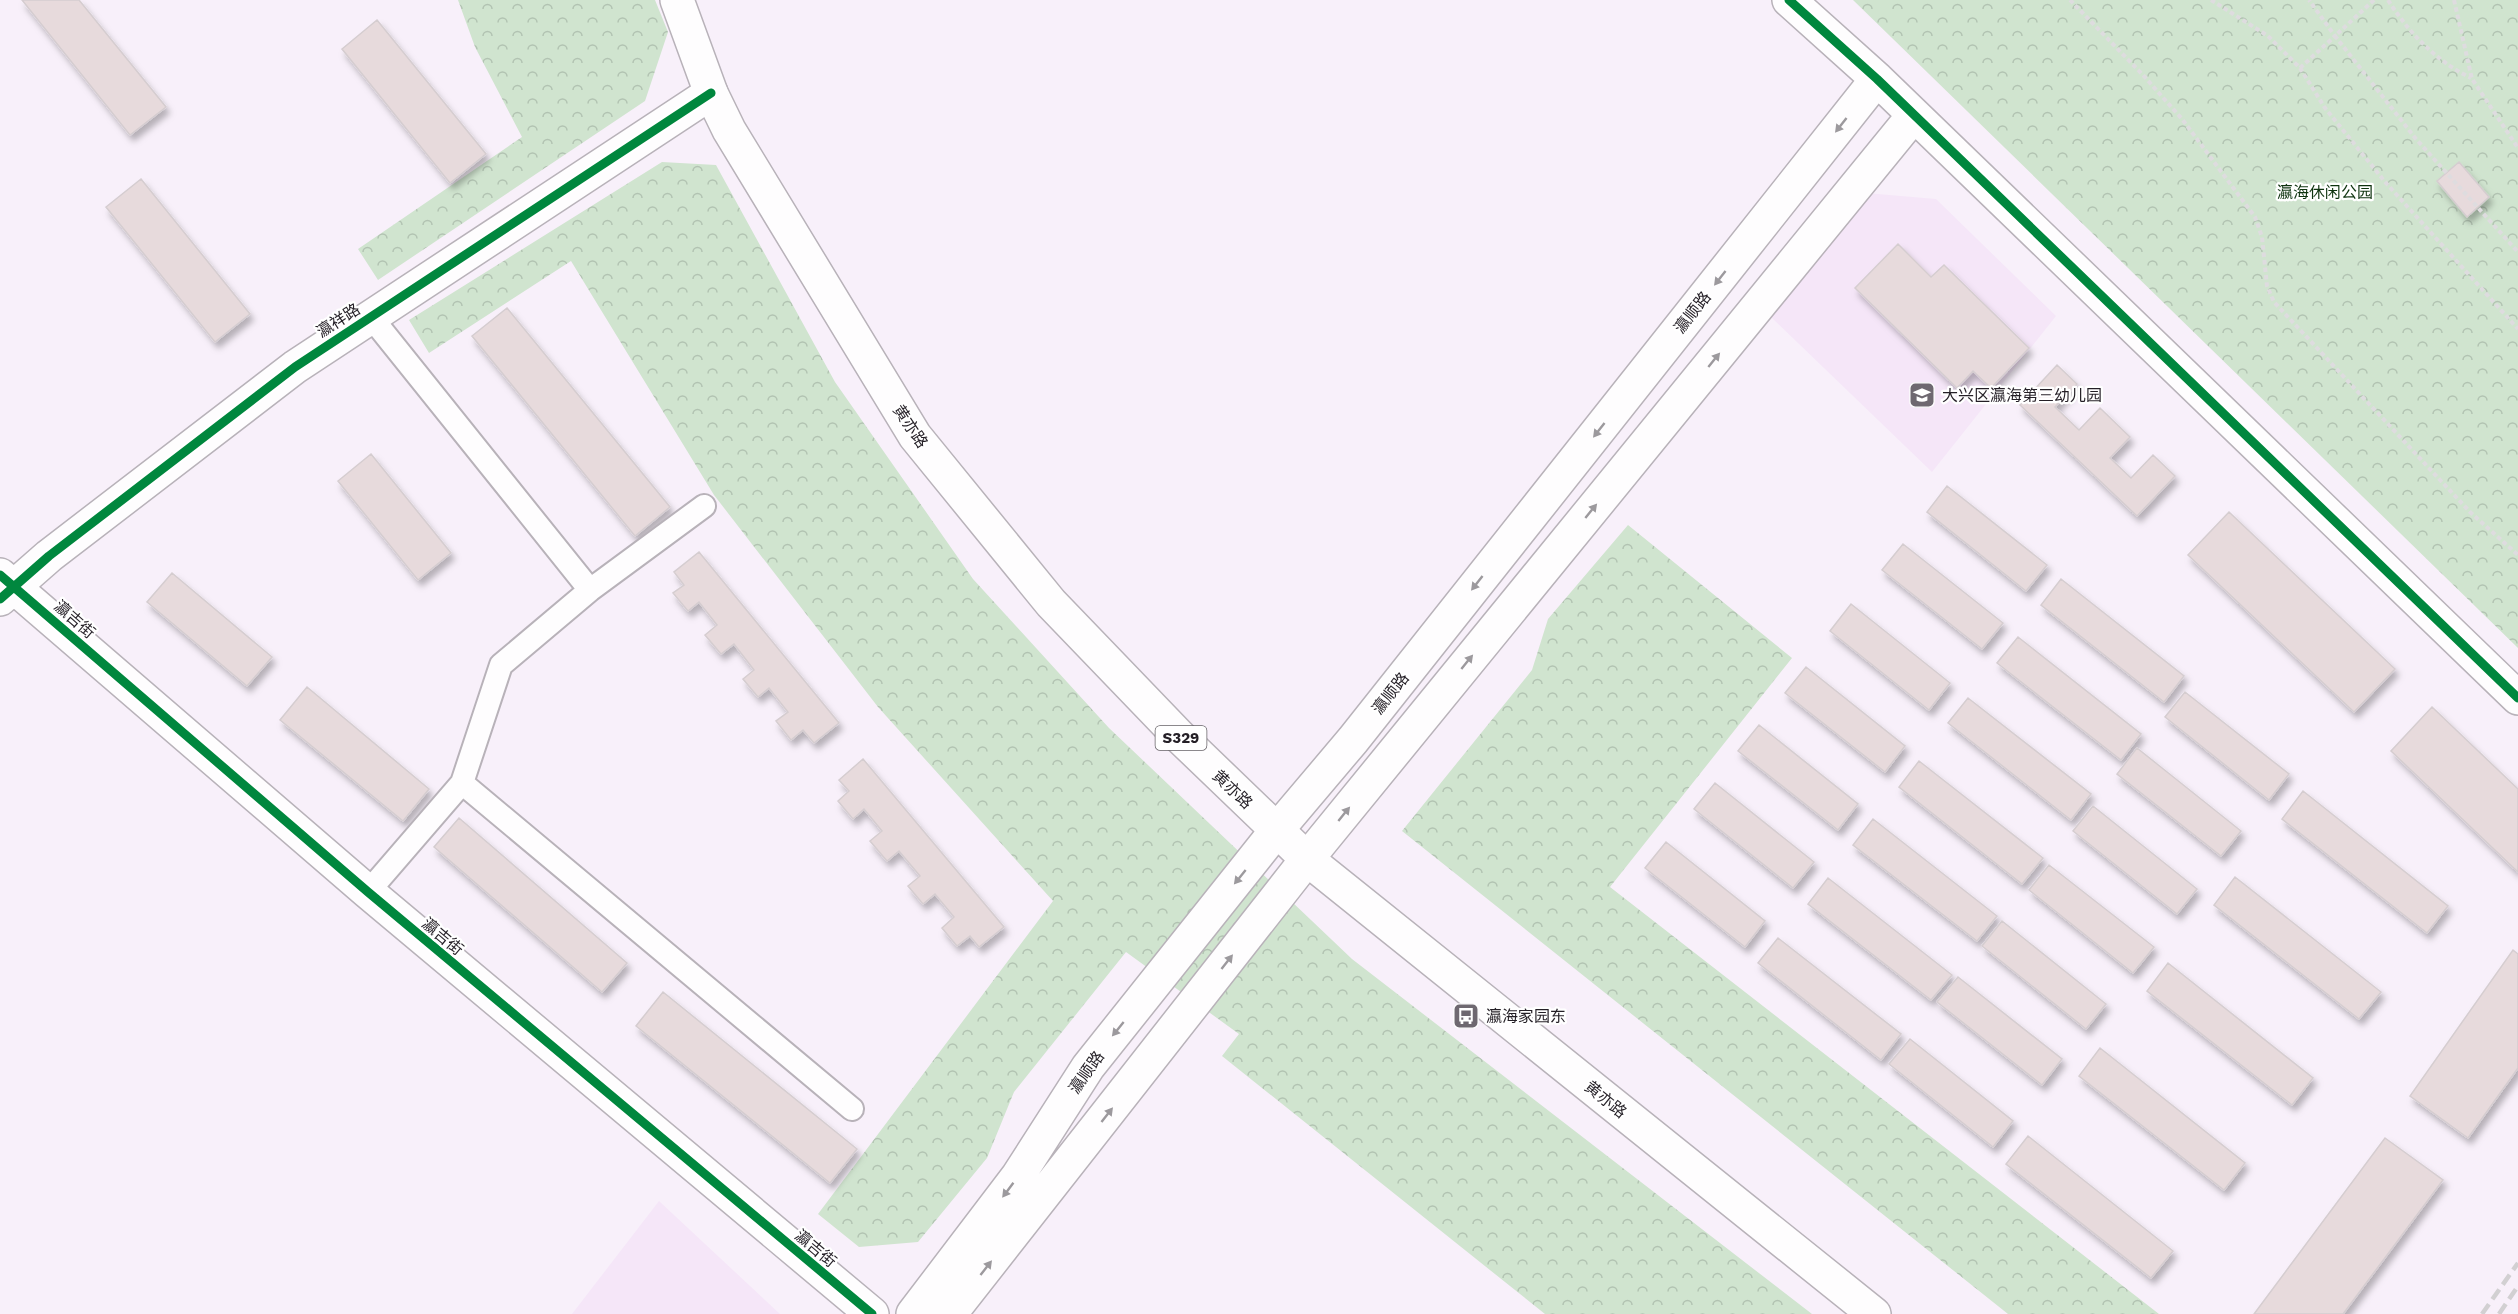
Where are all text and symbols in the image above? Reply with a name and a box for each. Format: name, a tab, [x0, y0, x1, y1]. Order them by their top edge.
one-way arrow	[1834, 117, 1847, 133]
park label: 瀛海休闲公园	[2277, 183, 2373, 202]
one-way arrow	[1714, 270, 1726, 285]
street label: 瀛顺路	[1670, 288, 1715, 337]
street label: 瀛祥路	[313, 299, 364, 341]
one-way arrow	[1707, 352, 1720, 368]
school or university icon: 大兴区瀛海第三幼儿园	[1907, 380, 1937, 410]
place label: 大兴区瀛海第三幼儿园	[1942, 386, 2102, 405]
street label: 黄亦路	[889, 401, 932, 451]
one-way arrow	[1593, 423, 1605, 438]
one-way arrow	[1584, 503, 1597, 519]
one-way arrow	[1471, 575, 1484, 591]
street label: 瀛吉街	[50, 596, 99, 642]
one-way arrow	[1461, 655, 1473, 670]
street label: 瀛顺路	[1368, 669, 1413, 718]
road number: S329	[1156, 726, 1206, 750]
street label: 黄亦路	[1209, 766, 1257, 813]
one-way arrow	[1338, 806, 1350, 821]
one-way arrow	[1233, 869, 1246, 885]
street label: 瀛吉街	[418, 914, 467, 959]
one-way arrow	[1221, 954, 1233, 969]
bus stop icon: 瀛海家园东	[1451, 1001, 1481, 1031]
place label: 瀛海家园东	[1486, 1007, 1566, 1026]
one-way arrow	[1112, 1021, 1125, 1037]
street label: 瀛顺路	[1065, 1047, 1108, 1097]
street label: 黄亦路	[1581, 1077, 1630, 1122]
one-way arrow	[1100, 1107, 1113, 1123]
one-way arrow	[1002, 1181, 1014, 1197]
street label: 瀛吉街	[791, 1226, 840, 1271]
one-way arrow	[979, 1260, 992, 1276]

